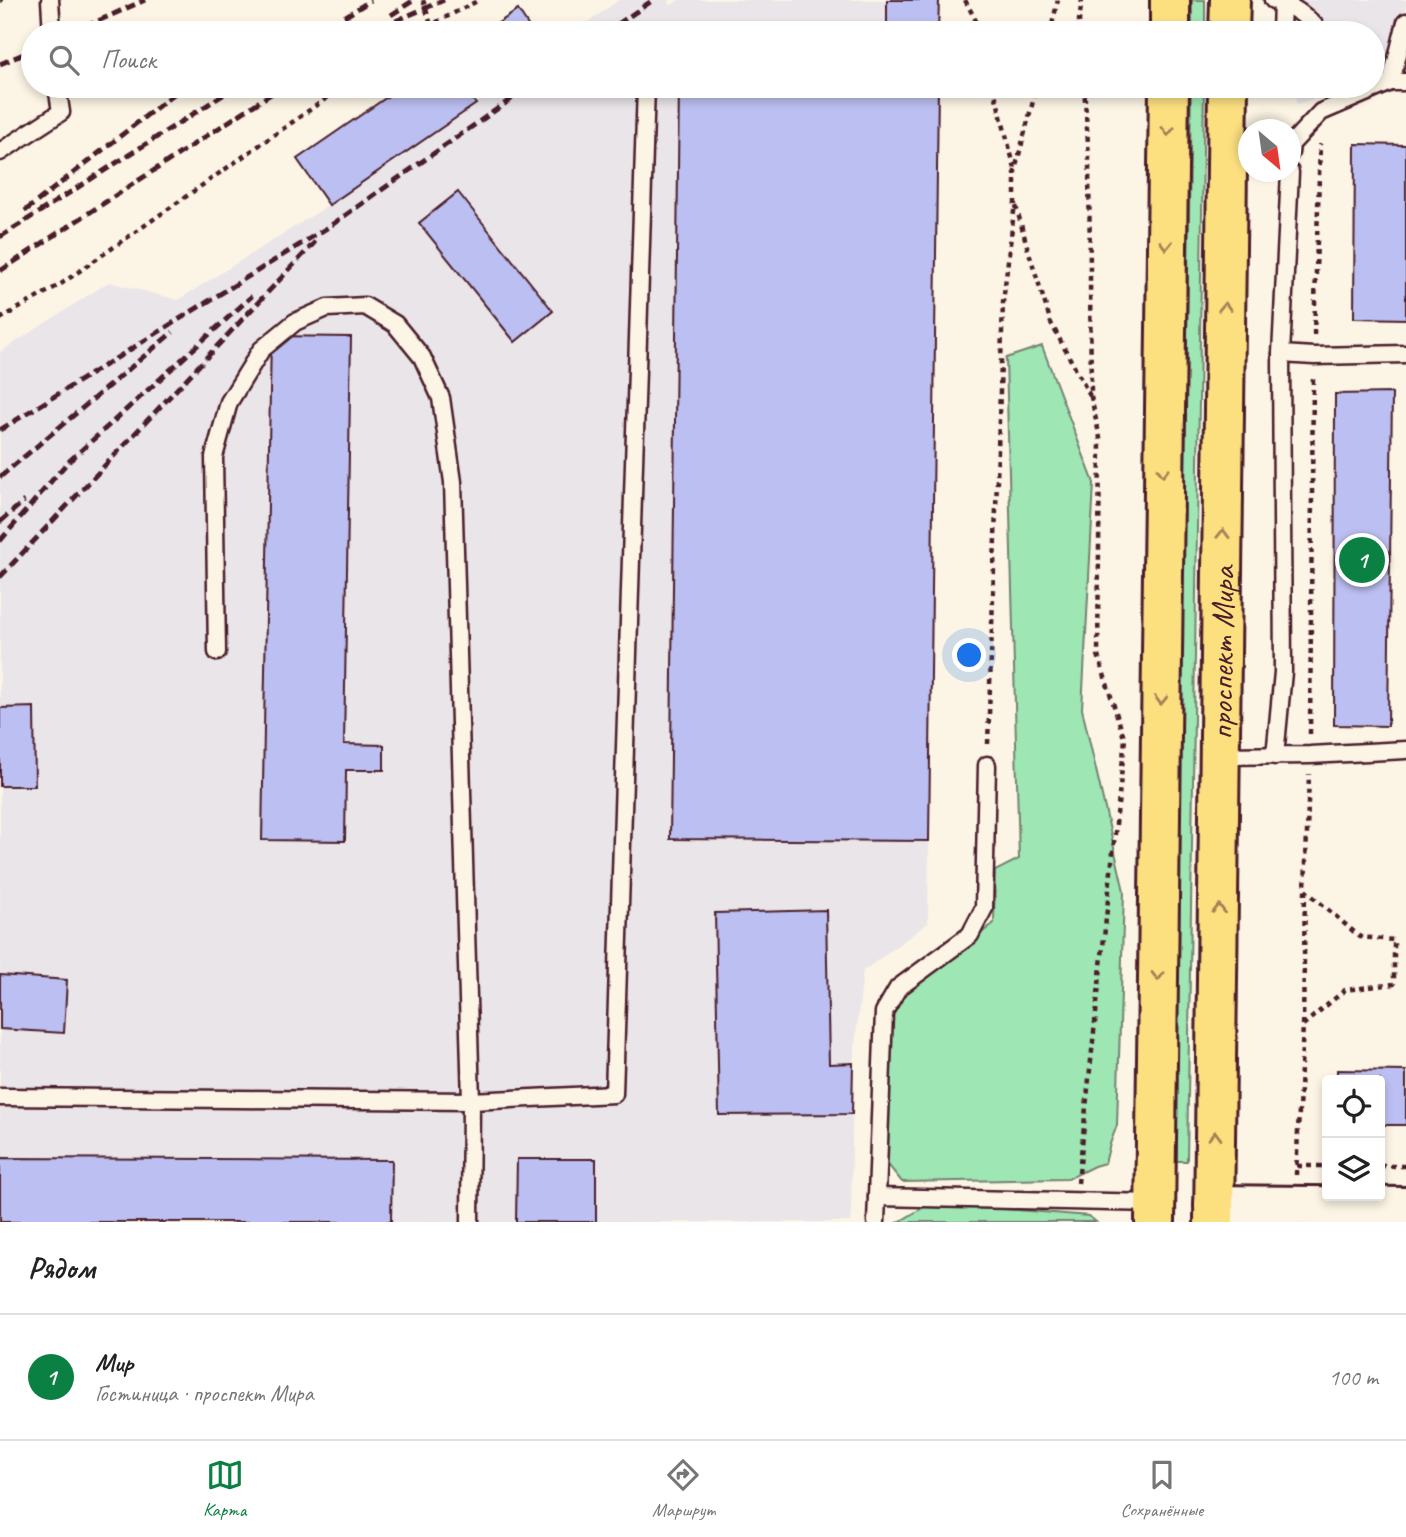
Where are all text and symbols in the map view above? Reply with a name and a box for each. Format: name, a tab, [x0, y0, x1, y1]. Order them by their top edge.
search box	[21, 21, 1385, 98]
icon: search	[45, 41, 83, 79]
text: Поиск	[101, 43, 156, 76]
north arrow	[1238, 119, 1301, 182]
one-way arrow	[1160, 126, 1175, 137]
one-way arrow	[1158, 240, 1174, 250]
one-way arrow	[1217, 301, 1233, 312]
one-way arrow	[1156, 467, 1171, 478]
one-way arrow	[1215, 529, 1231, 539]
pin: 1	[1339, 534, 1385, 586]
street label: проспект Мира	[1200, 563, 1244, 740]
your location	[952, 638, 986, 672]
one-way arrow	[1153, 695, 1169, 705]
one-way arrow	[1211, 903, 1226, 914]
one-way arrow	[1150, 971, 1166, 982]
map controls	[1322, 1075, 1385, 1201]
button: locate	[1322, 1075, 1385, 1138]
one-way arrow	[1208, 1131, 1223, 1142]
button: layers	[1322, 1138, 1385, 1201]
text: Рядом	[28, 1249, 95, 1287]
text: Мир	[95, 1346, 133, 1379]
text: 1	[46, 1363, 56, 1392]
text: 100 m	[1329, 1363, 1378, 1392]
text: Гостиница · проспект Мира	[95, 1379, 314, 1408]
tab: Карта	[203, 1456, 246, 1522]
tab: Маршрут	[652, 1456, 715, 1522]
tab: Сохранённые	[1121, 1456, 1203, 1522]

